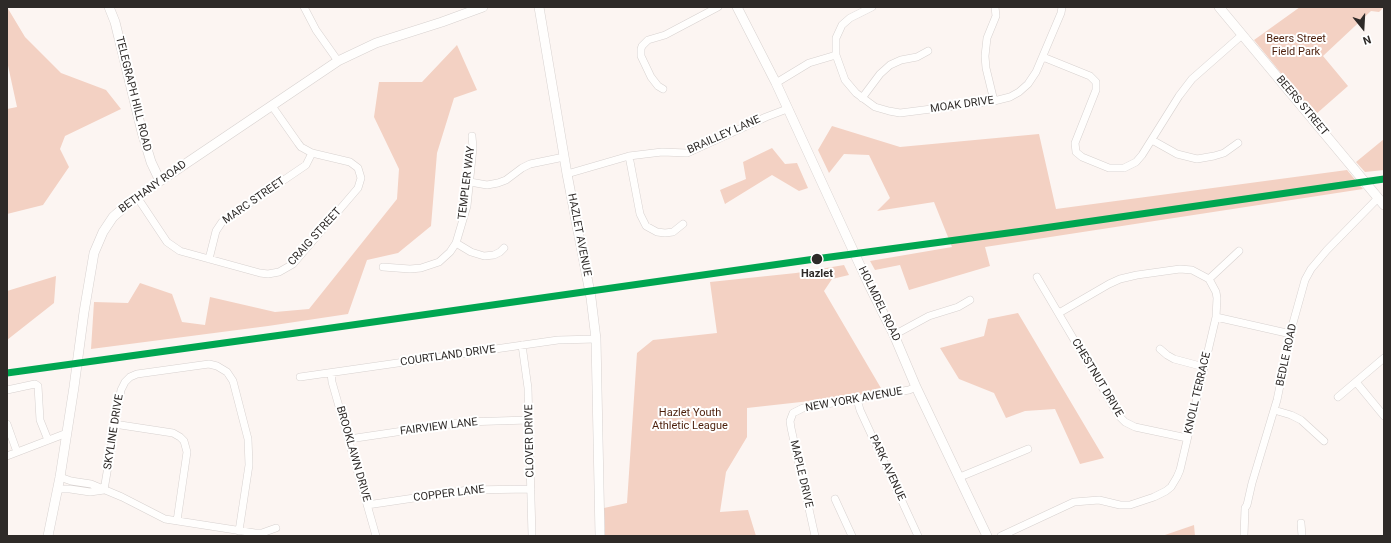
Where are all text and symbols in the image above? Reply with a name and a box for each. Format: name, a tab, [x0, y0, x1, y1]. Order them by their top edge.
north arrow	[1343, 8, 1383, 48]
park label: Beers Street Field Park	[1266, 32, 1326, 58]
text: N	[1361, 33, 1373, 47]
street label: TELEGRAPH HILL ROAD	[112, 35, 154, 153]
street label: BEERS STREET	[1273, 73, 1331, 139]
street label: MOAK DRIVE	[929, 94, 995, 116]
street label: BRAILLEY LANE	[685, 113, 763, 157]
street label: TEMPLER WAY	[456, 146, 478, 220]
street label: BETHANY ROAD	[117, 158, 189, 216]
street label: MARC STREET	[220, 175, 288, 227]
street label: HAZLET AVENUE	[564, 192, 594, 278]
street label: CRAIG STREET	[286, 205, 344, 269]
marker: Hazlet	[810, 252, 824, 266]
street label: HOLMDEL ROAD	[855, 264, 903, 344]
place label: Hazlet	[801, 267, 833, 281]
street label: BEDLE ROAD	[1274, 322, 1300, 388]
street label: CHESTNUT DRIVE	[1068, 337, 1126, 419]
street label: COURTLAND DRIVE	[400, 343, 496, 369]
street label: KNOLL TERRACE	[1182, 351, 1214, 435]
street label: NEW YORK AVENUE	[804, 385, 904, 415]
street label: SKYLINE DRIVE	[102, 393, 126, 471]
street label: CLOVER DRIVE	[523, 404, 537, 478]
street label: BROOKLAWN DRIVE	[333, 405, 373, 503]
park label: Hazlet Youth Athletic League	[652, 406, 728, 432]
street label: FAIRVIEW LANE	[399, 416, 479, 438]
street label: PARK AVENUE	[866, 433, 908, 503]
street label: MAPLE DRIVE	[787, 439, 815, 509]
street label: COPPER LANE	[413, 483, 485, 505]

